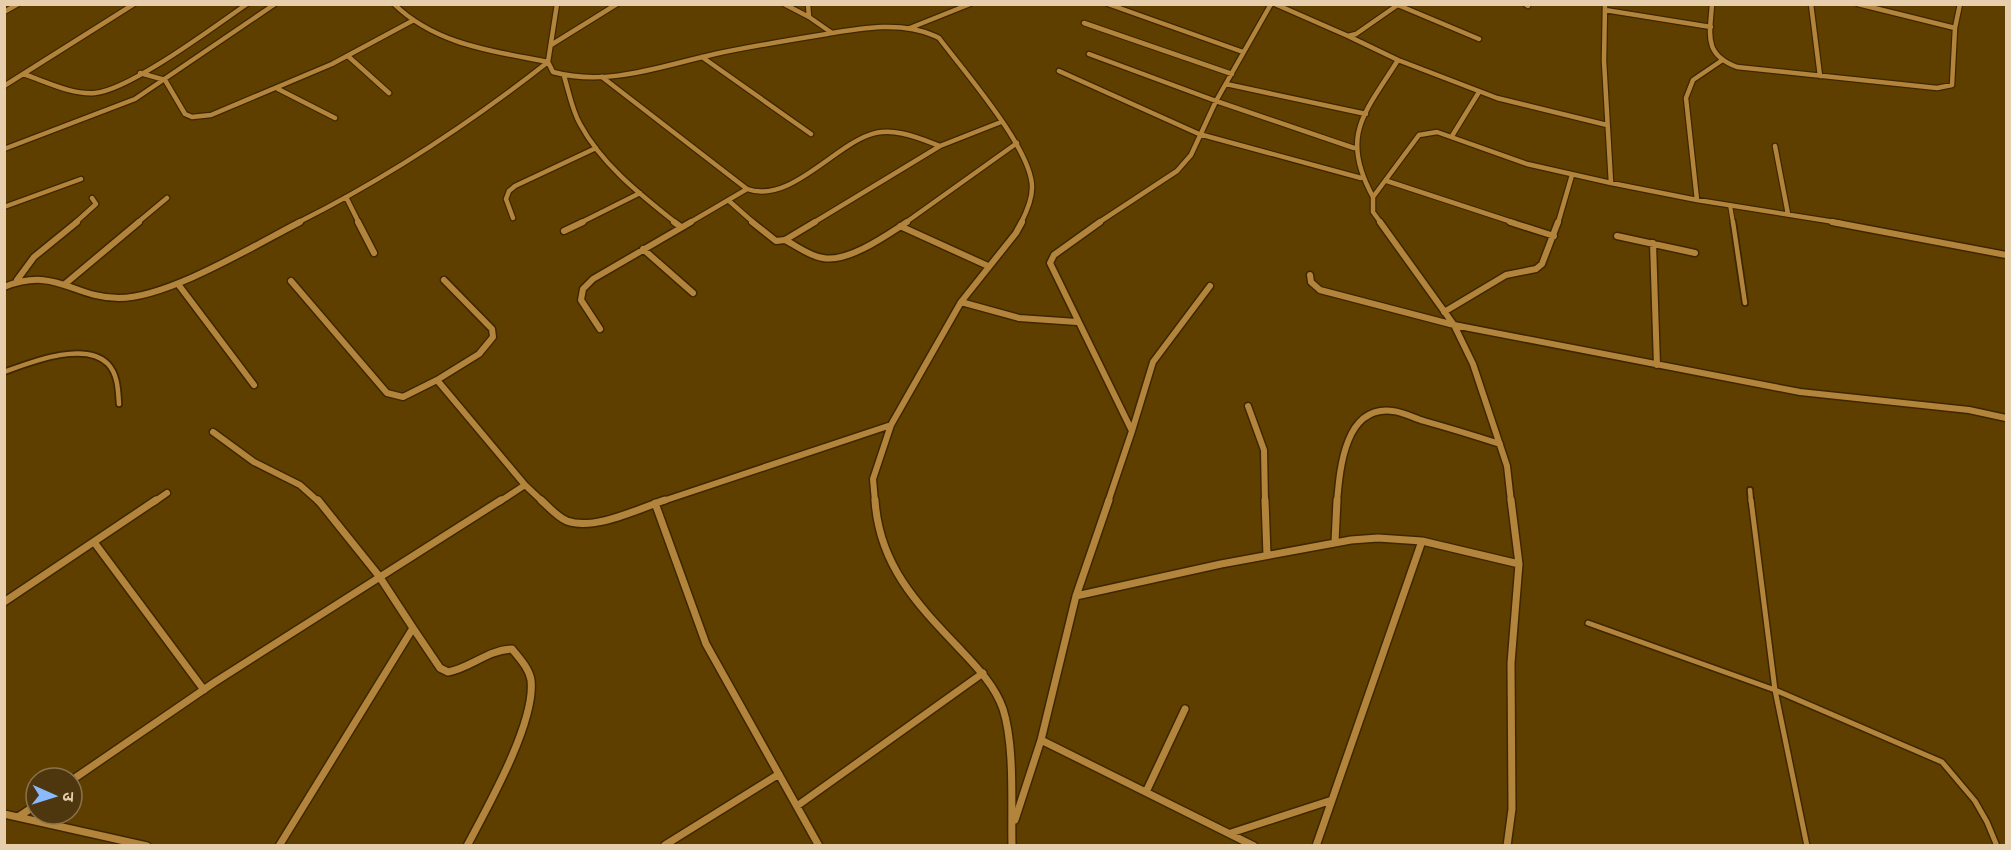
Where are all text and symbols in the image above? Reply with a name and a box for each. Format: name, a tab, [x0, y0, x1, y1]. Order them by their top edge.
north arrow	[24, 766, 84, 826]
text: उ	[59, 792, 79, 803]

